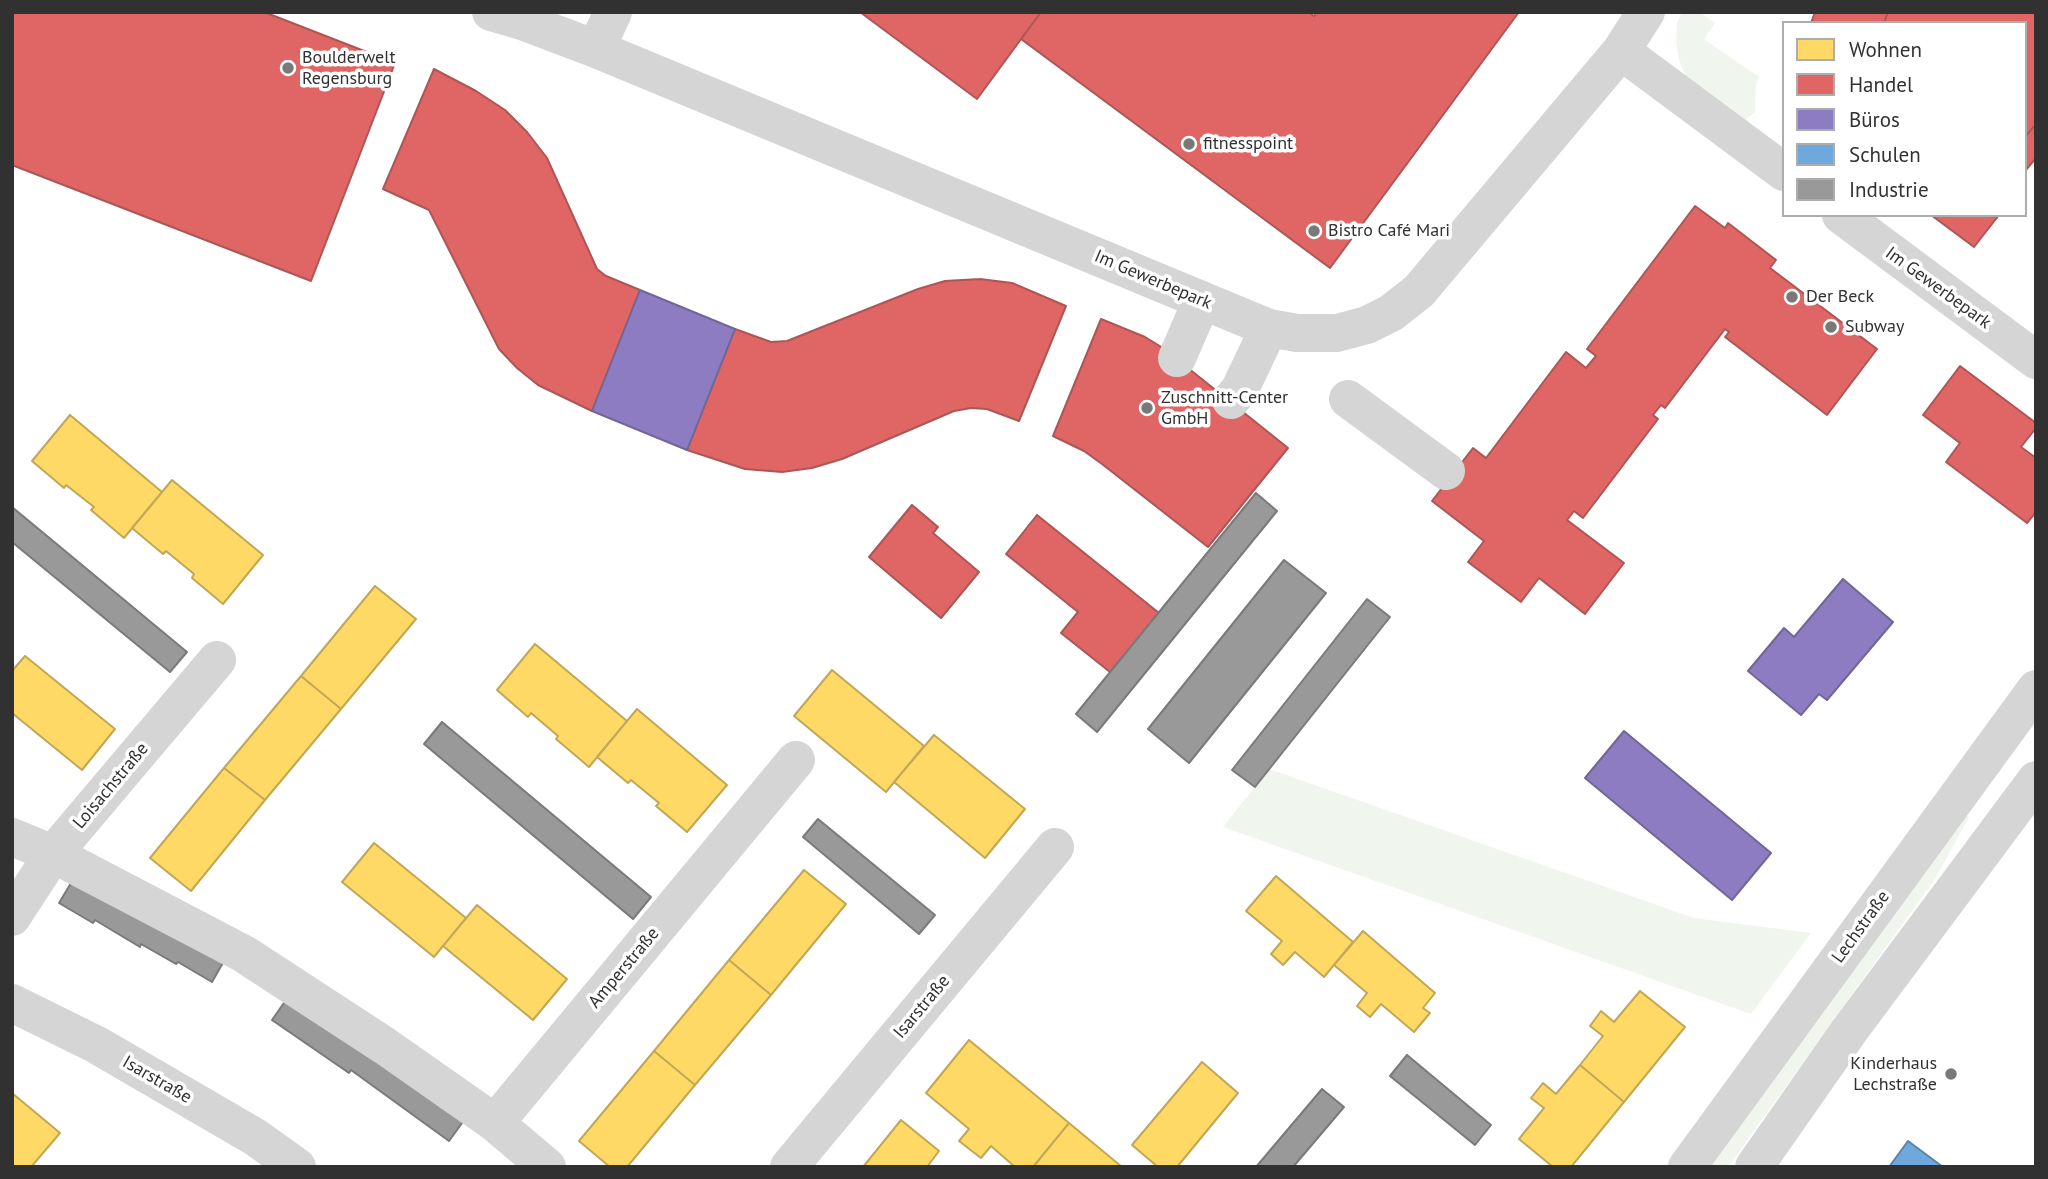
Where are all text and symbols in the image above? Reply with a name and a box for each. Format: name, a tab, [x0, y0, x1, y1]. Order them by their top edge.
legend	[1782, 21, 2027, 217]
text: Wohnen	[1849, 36, 1922, 63]
place label: Boulderwelt Regensburg	[302, 47, 396, 90]
marker: Boulderwelt Regensburg	[280, 60, 296, 76]
text: Handel	[1849, 71, 1913, 98]
text: Büros	[1849, 106, 1900, 133]
place label: fitnesspoint	[1203, 133, 1293, 155]
marker: fitnesspoint	[1181, 136, 1197, 152]
text: Schulen	[1849, 141, 1921, 168]
text: Industrie	[1849, 176, 1929, 203]
place label: Bistro Café Mari	[1328, 220, 1450, 242]
marker: Bistro Café Mari	[1306, 223, 1322, 239]
street label: Im Gewerbepark	[1881, 242, 1995, 334]
street label: Im Gewerbepark	[1091, 246, 1215, 314]
place label: Der Beck	[1806, 286, 1874, 308]
marker: Der Beck	[1784, 289, 1800, 305]
place label: Subway	[1845, 316, 1904, 338]
marker: Subway	[1823, 319, 1839, 335]
place label: Zuschnitt-Center GmbH	[1161, 387, 1288, 430]
marker: Zuschnitt-Center GmbH	[1139, 400, 1155, 416]
street label: Loisachstraße	[69, 739, 153, 833]
street label: Lechstraße	[1828, 887, 1894, 967]
street label: Amperstraße	[584, 923, 664, 1013]
street label: Isarstraße	[889, 971, 955, 1043]
street label: Isarstraße	[119, 1052, 195, 1108]
place label: Kinderhaus Lechstraße	[1850, 1053, 1937, 1096]
marker: Kinderhaus Lechstraße	[1943, 1066, 1959, 1082]

